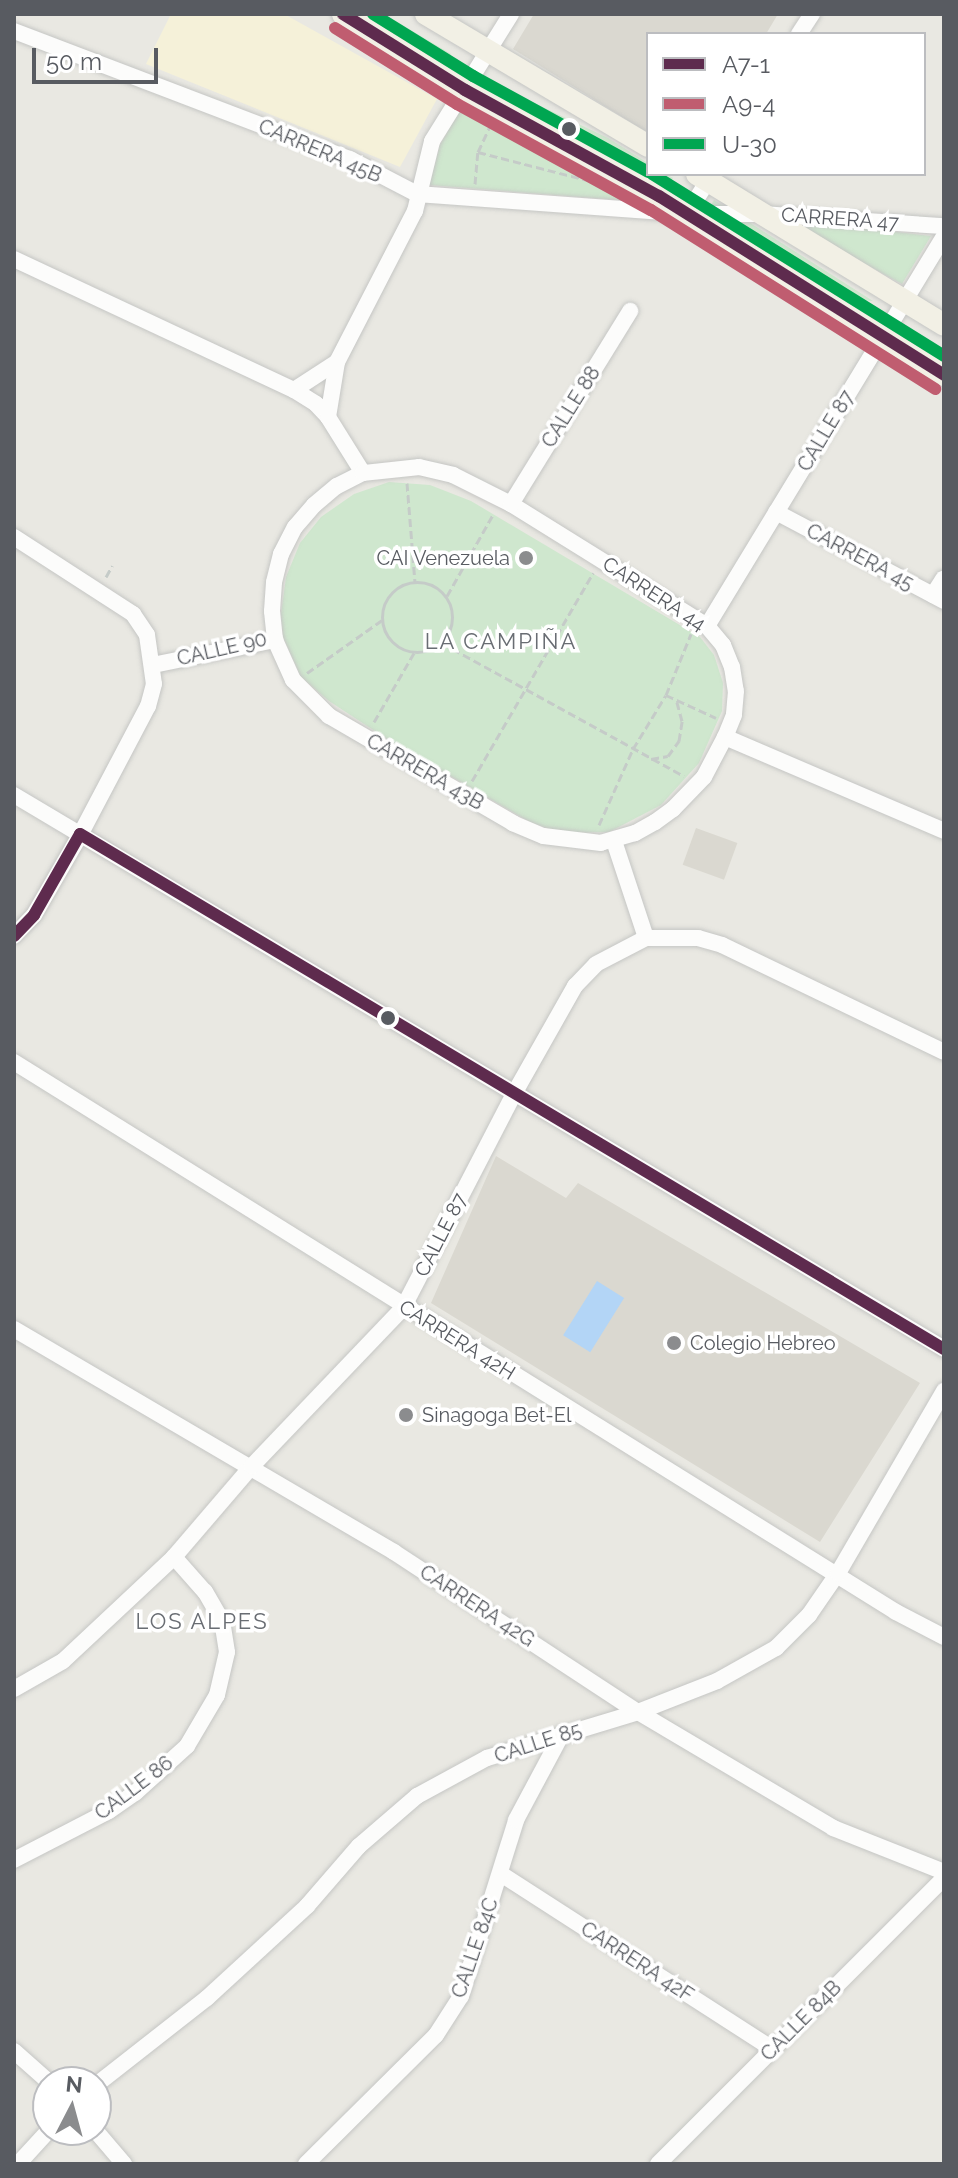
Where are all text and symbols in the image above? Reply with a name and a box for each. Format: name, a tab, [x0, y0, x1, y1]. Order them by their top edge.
scale bar	[36, 32, 162, 82]
legend	[646, 32, 926, 176]
text: 50 m	[46, 47, 102, 76]
text: A7-1	[722, 50, 770, 79]
text: A9-4	[722, 90, 775, 119]
street label: CARRERA 45B	[255, 114, 385, 188]
unlabelled marker	[561, 121, 577, 137]
text: U-30	[722, 130, 777, 159]
street label: CARRERA 47	[780, 203, 900, 235]
street label: CALLE 88	[537, 362, 605, 452]
street label: CALLE 87	[792, 386, 860, 476]
street label: CARRERA 45	[802, 519, 918, 595]
place label: CAI Venezuela	[376, 546, 510, 570]
marker: CAI Venezuela	[517, 549, 535, 567]
street label: CARRERA 44	[598, 552, 710, 636]
street label: CALLE 90	[175, 627, 269, 671]
district label: LA CAMPIÑA	[424, 629, 578, 655]
street label: CARRERA 43B	[362, 729, 488, 815]
unlabelled marker	[380, 1010, 396, 1026]
street label: CALLE 87	[410, 1189, 472, 1281]
street label: CARRERA 42H	[394, 1295, 520, 1385]
place label: Colegio Hebreo	[690, 1331, 836, 1355]
marker: Colegio Hebreo	[665, 1334, 683, 1352]
place label: Sinagoga Bet-El	[422, 1403, 571, 1427]
marker: Sinagoga Bet-El	[397, 1406, 415, 1424]
street label: CARRERA 42G	[415, 1560, 539, 1652]
district label: LOS ALPES	[135, 1609, 269, 1635]
street label: CALLE 85	[491, 1718, 585, 1768]
street label: CALLE 86	[90, 1751, 178, 1825]
street label: CALLE 84C	[447, 1895, 503, 2001]
street label: CARRERA 42F	[576, 1917, 698, 2007]
street label: CALLE 84B	[756, 1976, 846, 2066]
north arrow	[32, 2066, 112, 2146]
text: N	[65, 2070, 84, 2098]

